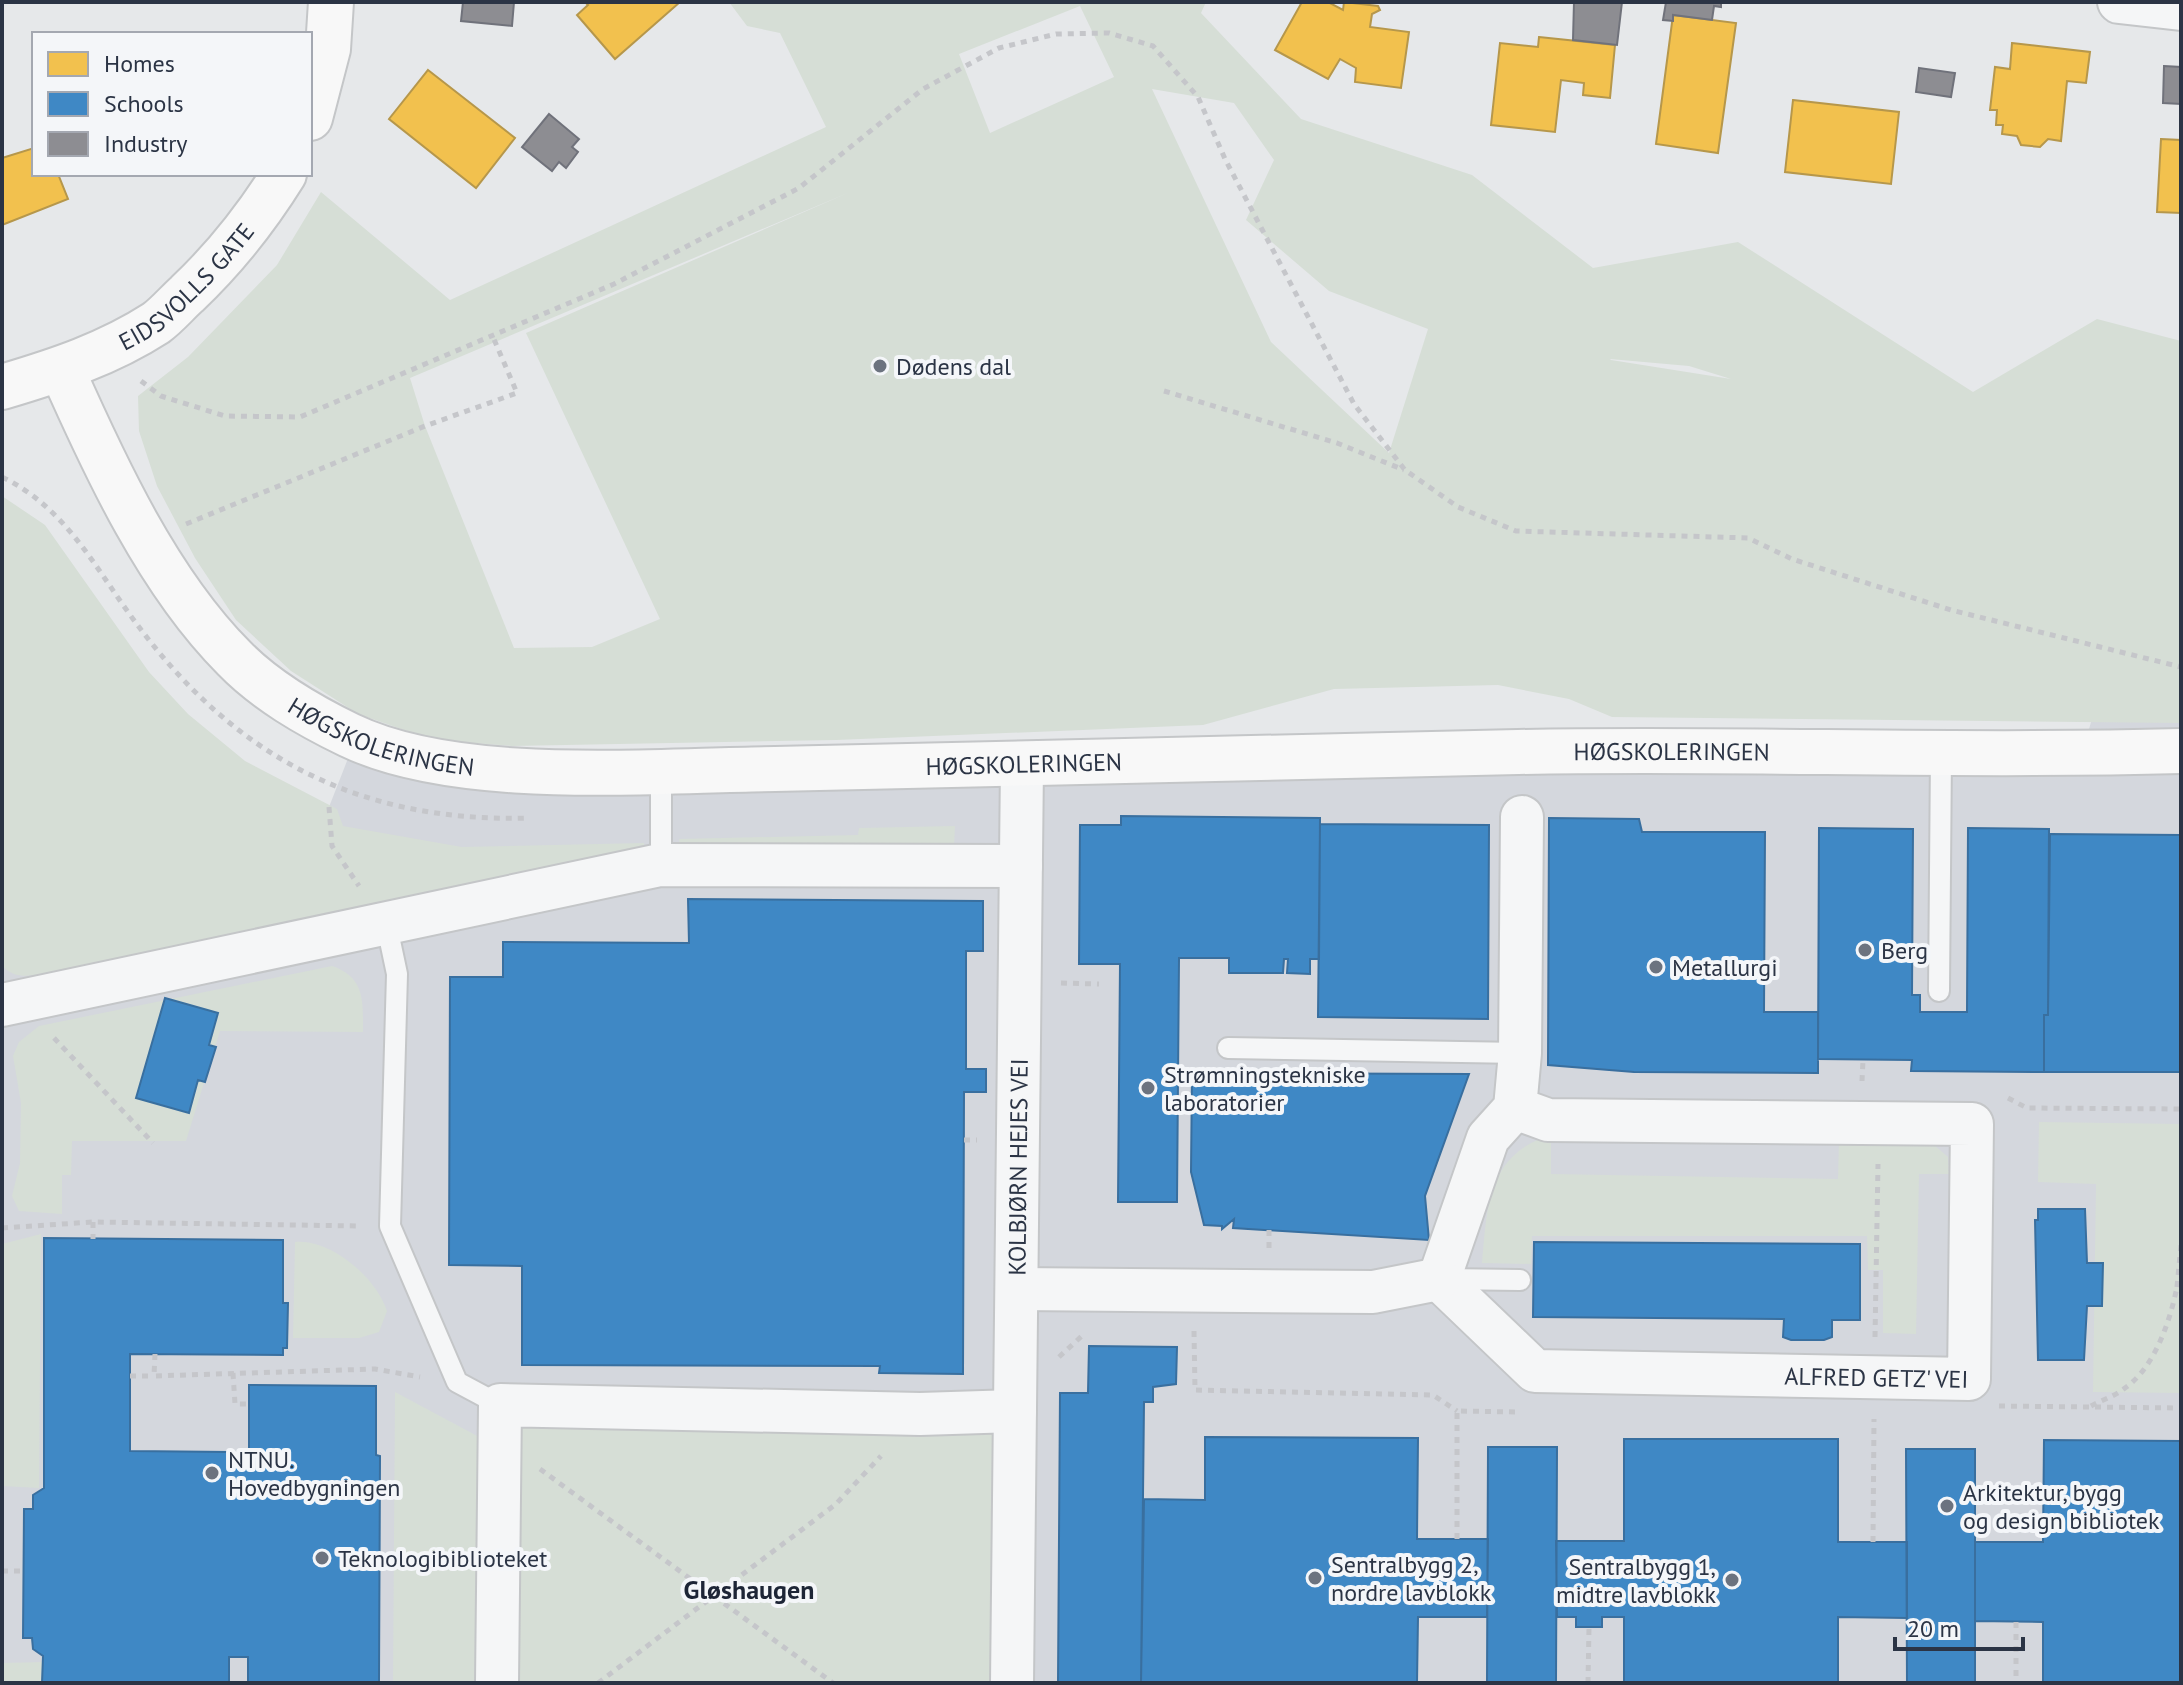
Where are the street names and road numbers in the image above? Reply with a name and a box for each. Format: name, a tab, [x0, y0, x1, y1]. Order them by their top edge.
street label: EIDSVOLLS GATE	[113, 216, 261, 357]
street label: HØGSKOLERINGEN	[283, 690, 476, 782]
street label: HØGSKOLERINGEN	[1573, 735, 1770, 767]
street label: HØGSKOLERINGEN	[925, 746, 1122, 782]
street label: KOLBJØRN HEJES VEI	[1001, 1058, 1034, 1276]
street label: ALFRED GETZ' VEI	[1784, 1360, 1969, 1394]

